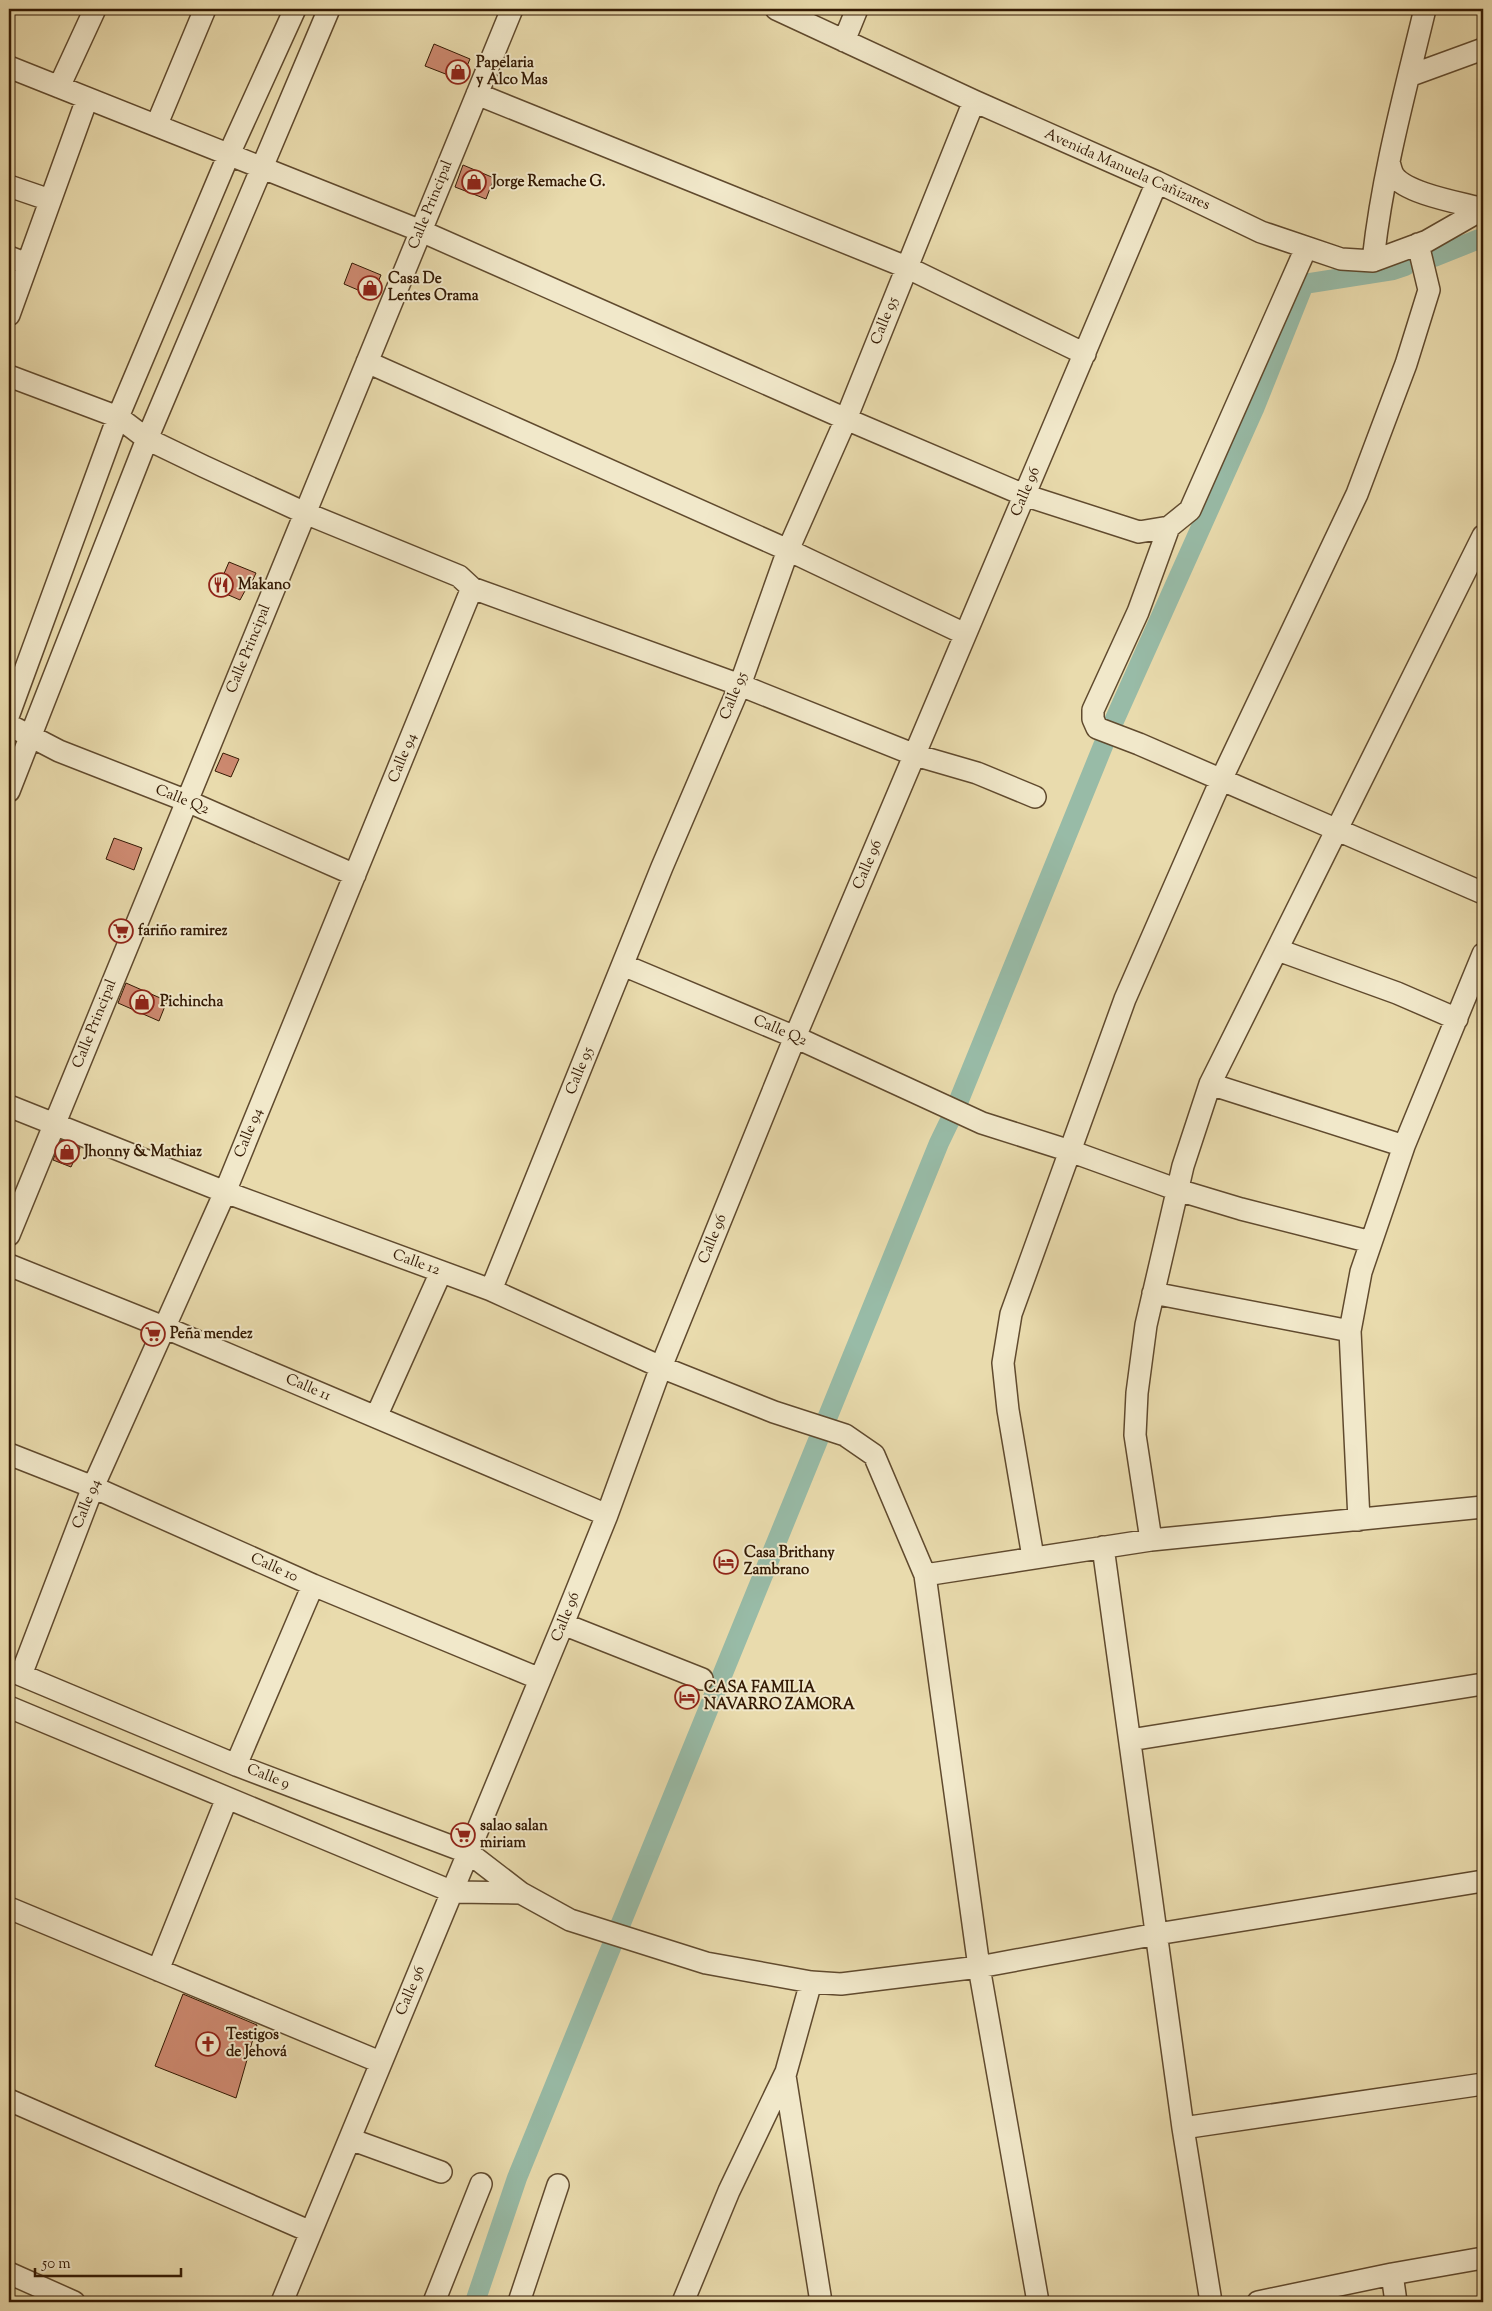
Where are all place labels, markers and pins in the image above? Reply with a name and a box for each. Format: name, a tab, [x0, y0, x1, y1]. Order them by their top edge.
place label: Papelaria y Alco Mas	[476, 53, 548, 91]
shop icon: Papelaria y Alco Mas	[445, 59, 471, 85]
shop icon: Jorge Remache G.	[461, 169, 487, 195]
place label: Jorge Remache G.	[491, 172, 606, 193]
place label: Casa De Lentes Orama	[388, 269, 479, 307]
shop icon: Casa De Lentes Orama	[357, 275, 383, 301]
restaurant icon: Makano	[208, 572, 234, 598]
place label: Makano	[238, 575, 291, 596]
supermarket icon: fariño ramirez	[108, 918, 134, 944]
place label: fariño ramirez	[138, 921, 228, 942]
shop icon: Pichincha	[129, 989, 155, 1015]
place label: Pichincha	[160, 992, 223, 1013]
shop icon: Jhonny & Mathiaz	[54, 1139, 80, 1165]
place label: Jhonny & Mathiaz	[83, 1142, 202, 1163]
supermarket icon: Peña mendez	[140, 1321, 166, 1347]
place label: Peña mendez	[170, 1324, 253, 1345]
place label: Casa Brithany Zambrano	[744, 1543, 835, 1581]
hotel icon: Casa Brithany Zambrano	[713, 1549, 739, 1575]
place label: CASA FAMILIA NAVARRO ZAMORA	[704, 1678, 856, 1716]
hotel icon: CASA FAMILIA NAVARRO ZAMORA	[674, 1684, 700, 1710]
place label: salao salan miriam	[480, 1816, 548, 1854]
supermarket icon: salao salan miriam	[450, 1822, 476, 1848]
place label: Testigos de Jehová	[226, 2025, 287, 2063]
church icon: Testigos de Jehová	[195, 2031, 221, 2057]

